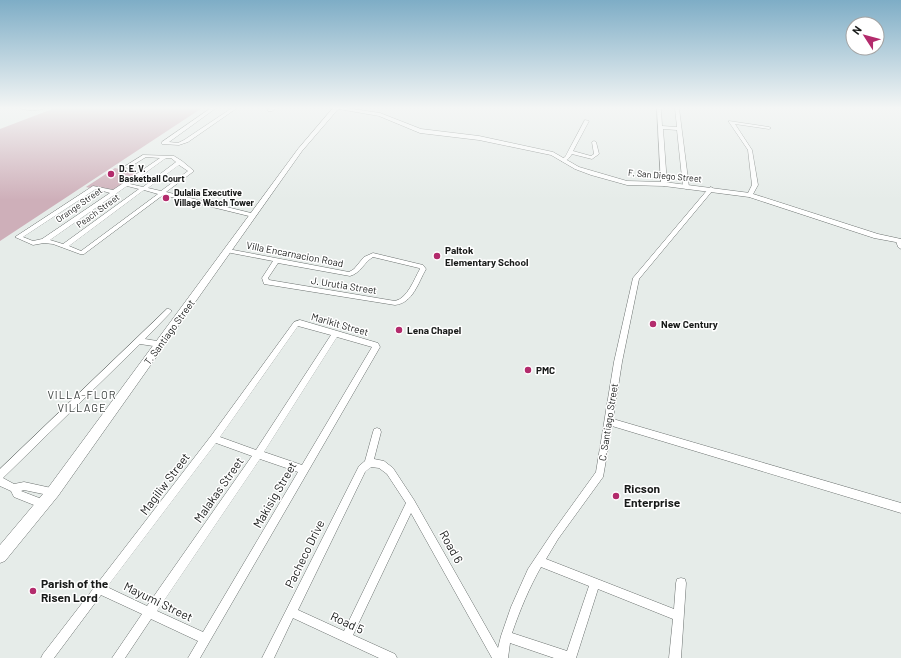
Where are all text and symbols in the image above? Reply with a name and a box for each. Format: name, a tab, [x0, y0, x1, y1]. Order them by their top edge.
north arrow	[845, 16, 885, 56]
text: N	[849, 23, 864, 37]
place label: D. E. V. Basketball Court	[119, 163, 185, 184]
street label: F. San Diego Street	[628, 167, 702, 184]
marker: D. E. V. Basketball Court	[106, 169, 116, 179]
street label: Orange Street	[53, 185, 104, 225]
place label: Dulalia Executive Village Watch Tower	[174, 187, 255, 208]
street label: Peach Street	[74, 191, 121, 230]
marker: Dulalia Executive Village Watch Tower	[161, 193, 171, 203]
street label: Villa Encarnacion Road	[245, 239, 345, 269]
place label: Paltok Elementary School	[445, 244, 528, 268]
marker: Paltok Elementary School	[432, 251, 442, 261]
street label: J. Urutia Street	[310, 274, 378, 296]
street label: T. Santiago Street	[141, 297, 197, 367]
street label: Marikit Street	[310, 310, 370, 338]
place label: New Century	[661, 318, 718, 330]
marker: New Century	[648, 319, 658, 329]
place label: Lena Chapel	[407, 324, 461, 336]
marker: Lena Chapel	[394, 325, 404, 335]
place label: PMC	[536, 364, 555, 376]
marker: PMC	[523, 365, 533, 375]
street label: C. Santiago Street	[596, 382, 620, 462]
district label: VILLA-FLOR VILLAGE	[47, 388, 117, 414]
street label: Magiliw Street	[136, 450, 192, 517]
street label: Malakas Street	[190, 454, 246, 525]
street label: Makisig Street	[250, 459, 299, 530]
place label: Ricson Enterprise	[624, 481, 681, 509]
marker: Ricson Enterprise	[611, 491, 621, 501]
street label: Pacheco Drive	[282, 517, 327, 590]
street label: Road 6	[437, 528, 467, 565]
place label: Parish of the Risen Lord	[41, 576, 109, 604]
street label: Mayumi Street	[122, 578, 195, 624]
marker: Parish of the Risen Lord	[28, 586, 38, 596]
street label: Road 5	[329, 608, 366, 636]

